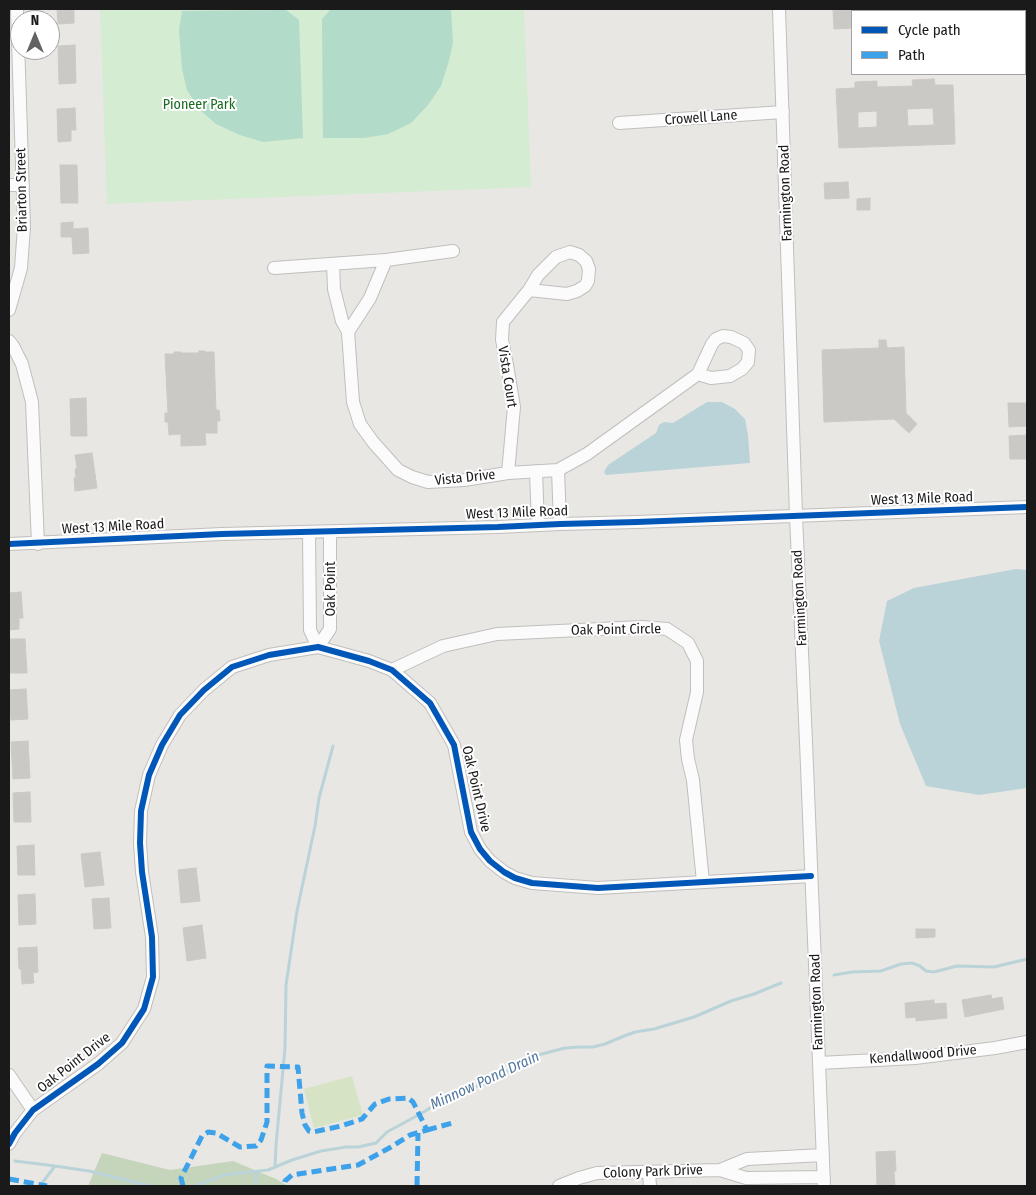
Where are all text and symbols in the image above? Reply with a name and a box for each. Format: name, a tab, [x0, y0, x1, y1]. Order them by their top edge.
north arrow	[10, 10, 60, 60]
legend	[851, 10, 1026, 75]
text: N	[31, 12, 39, 29]
text: Cycle path	[898, 21, 961, 39]
text: Path	[898, 46, 925, 64]
park label: Pioneer Park	[163, 97, 235, 113]
street label: Crowell Lane	[664, 107, 738, 129]
street label: Farmington Road	[776, 144, 796, 242]
street label: Briarton Street	[13, 148, 31, 232]
street label: Vista Court	[494, 345, 520, 409]
street label: Vista Drive	[434, 466, 496, 490]
street label: West 13 Mile Road	[870, 489, 974, 509]
street label: West 13 Mile Road	[465, 503, 569, 523]
street label: West 13 Mile Road	[61, 516, 165, 538]
street label: Farmington Road	[789, 549, 811, 647]
street label: Oak Point	[323, 561, 339, 617]
street label: Oak Point Circle	[571, 621, 661, 639]
street label: Oak Point Drive	[458, 744, 494, 834]
street label: Farmington Road	[807, 953, 827, 1051]
street label: Oak Point Drive	[34, 1029, 114, 1097]
street label: Kendallwood Drive	[869, 1042, 977, 1068]
water label: Minnow Pond Drain	[428, 1048, 542, 1114]
street label: Colony Park Drive	[603, 1162, 703, 1182]

